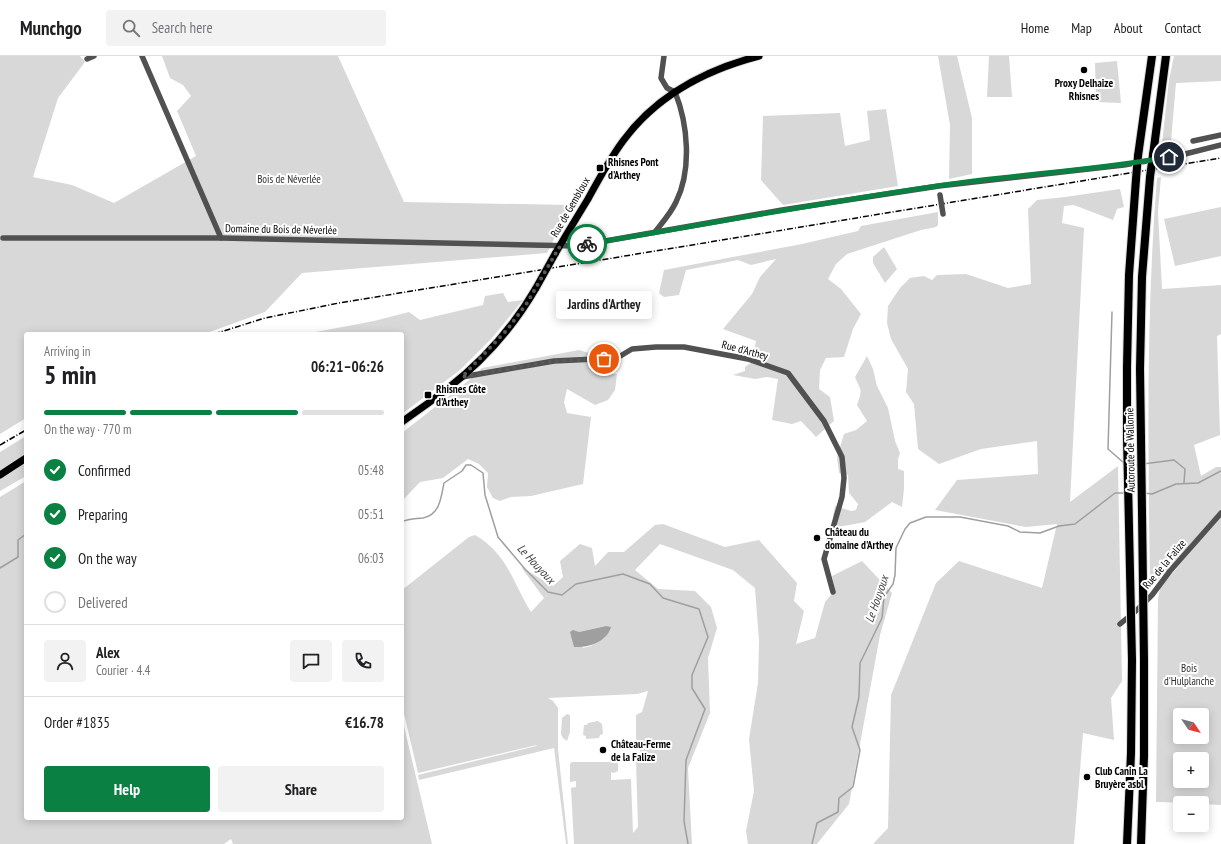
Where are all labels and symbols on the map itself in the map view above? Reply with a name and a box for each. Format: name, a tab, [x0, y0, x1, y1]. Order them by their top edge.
marker: Proxy Delhaize Rhisnes	[1079, 65, 1089, 75]
place label: Proxy Delhaize Rhisnes	[1055, 76, 1113, 103]
pin	[1152, 140, 1186, 174]
place label: Rhisnes Pont d'Arthey	[608, 155, 659, 182]
marker: Rhisnes Pont d'Arthey	[595, 163, 605, 173]
park label: Bois de Néverlée	[257, 172, 321, 186]
street label: Rue de Gembloux	[547, 174, 593, 240]
street label: Domaine du Bois de Néverlée	[225, 221, 337, 237]
courier	[567, 224, 607, 264]
callout: Jardins d'Arthey	[556, 291, 652, 319]
street label: Rue d'Arthey	[720, 337, 771, 363]
pin	[587, 342, 621, 376]
place label: Rhisnes Côte d'Arthey	[436, 382, 486, 409]
marker: Rhisnes Côte d'Arthey	[423, 390, 433, 400]
street label: Autoroute de Wallonie	[1122, 407, 1138, 492]
place label: Château du domaine d'Arthey	[825, 525, 894, 552]
marker: Château du domaine d'Arthey	[812, 533, 822, 543]
street label: Rue de la Falize	[1139, 536, 1189, 592]
water label: Le Houyoux	[514, 541, 560, 588]
water label: Le Houyoux	[862, 571, 892, 624]
park label: Bois d'Hulplanche	[1164, 661, 1214, 688]
north arrow	[1173, 708, 1209, 744]
place label: Château-Ferme de la Falize	[611, 737, 671, 764]
marker: Château-Ferme de la Falize	[598, 745, 608, 755]
place label: Club Canin La Bruyère asbl	[1095, 764, 1148, 791]
marker: Club Canin La Bruyère asbl	[1082, 772, 1092, 782]

